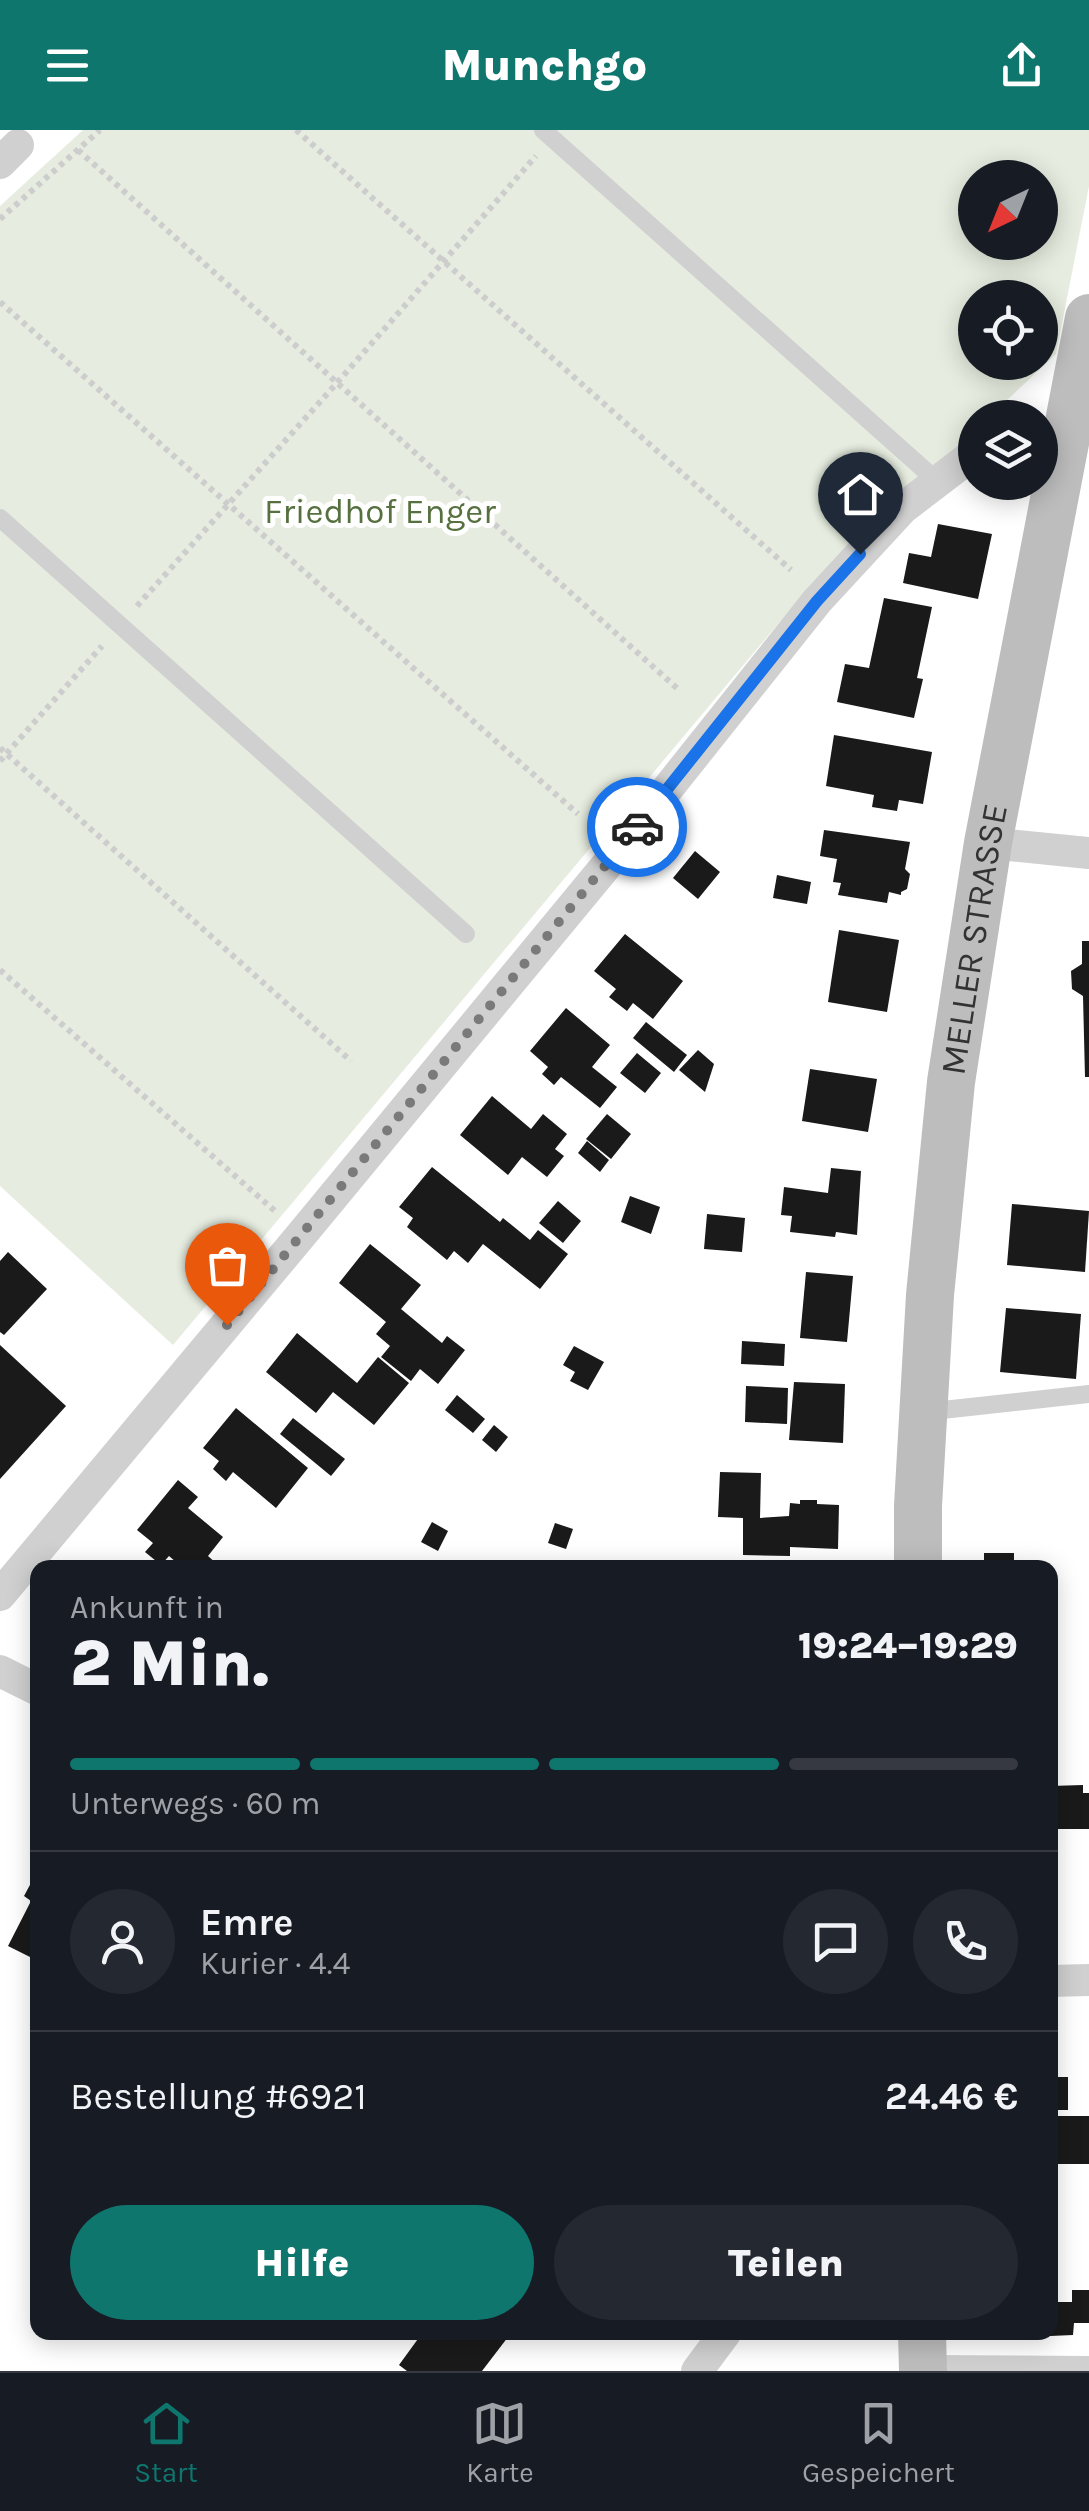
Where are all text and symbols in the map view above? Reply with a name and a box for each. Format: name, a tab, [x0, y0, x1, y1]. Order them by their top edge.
icon: menu	[40, 38, 95, 93]
icon: share	[994, 38, 1049, 93]
text: Munchgo	[442, 39, 647, 91]
north arrow	[958, 160, 1058, 260]
map controls	[958, 160, 1058, 500]
button: locate	[958, 280, 1058, 380]
button: layers	[958, 400, 1058, 500]
pin	[818, 452, 903, 555]
icon: home	[833, 467, 888, 522]
park label: Friedhof Enger	[264, 491, 496, 532]
courier	[587, 777, 687, 877]
icon: car	[610, 800, 665, 855]
street label: MELLER STRASSE	[932, 800, 1016, 1078]
pin	[185, 1223, 270, 1326]
icon: bag	[200, 1238, 255, 1293]
text: Ankunft in	[70, 1589, 224, 1626]
text: 19:24–19:29	[798, 1623, 1018, 1668]
text: 2 Min.	[70, 1625, 269, 1701]
text: Unterwegs · 60 m	[70, 1785, 321, 1822]
button: person	[70, 1889, 175, 1994]
button: chat	[783, 1889, 888, 1994]
button: phone	[913, 1889, 1018, 1994]
text: Emre	[200, 1900, 293, 1945]
text: Kurier · 4.4	[200, 1945, 350, 1982]
text: Bestellung #6921	[70, 2074, 367, 2119]
text: 24.46 €	[885, 2074, 1018, 2119]
button: Hilfe	[70, 2205, 534, 2320]
button: Teilen	[554, 2205, 1018, 2320]
tab: Start	[134, 2396, 198, 2489]
tab: Karte	[466, 2396, 534, 2489]
tab: Gespeichert	[802, 2396, 955, 2489]

